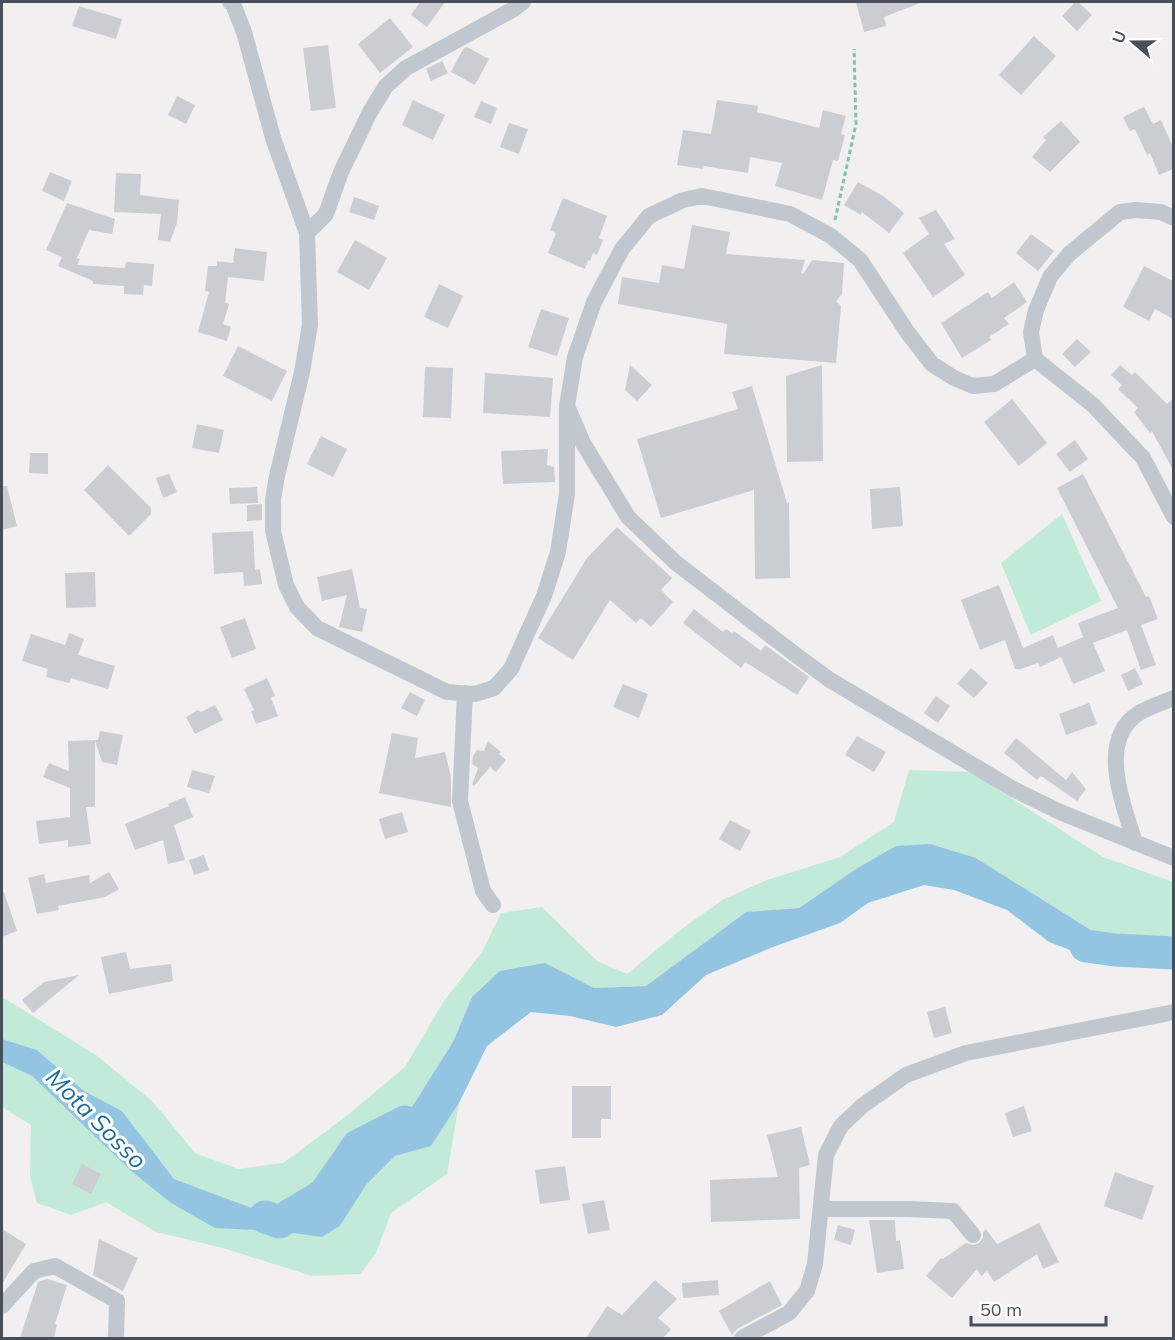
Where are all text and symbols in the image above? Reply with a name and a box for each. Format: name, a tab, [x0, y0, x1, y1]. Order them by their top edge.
north arrow	[1103, 12, 1163, 72]
text: U	[1107, 28, 1130, 46]
water label: Mota Sosso	[40, 1062, 153, 1175]
scale bar	[971, 1289, 1106, 1327]
text: 50 m	[980, 1298, 1022, 1321]

